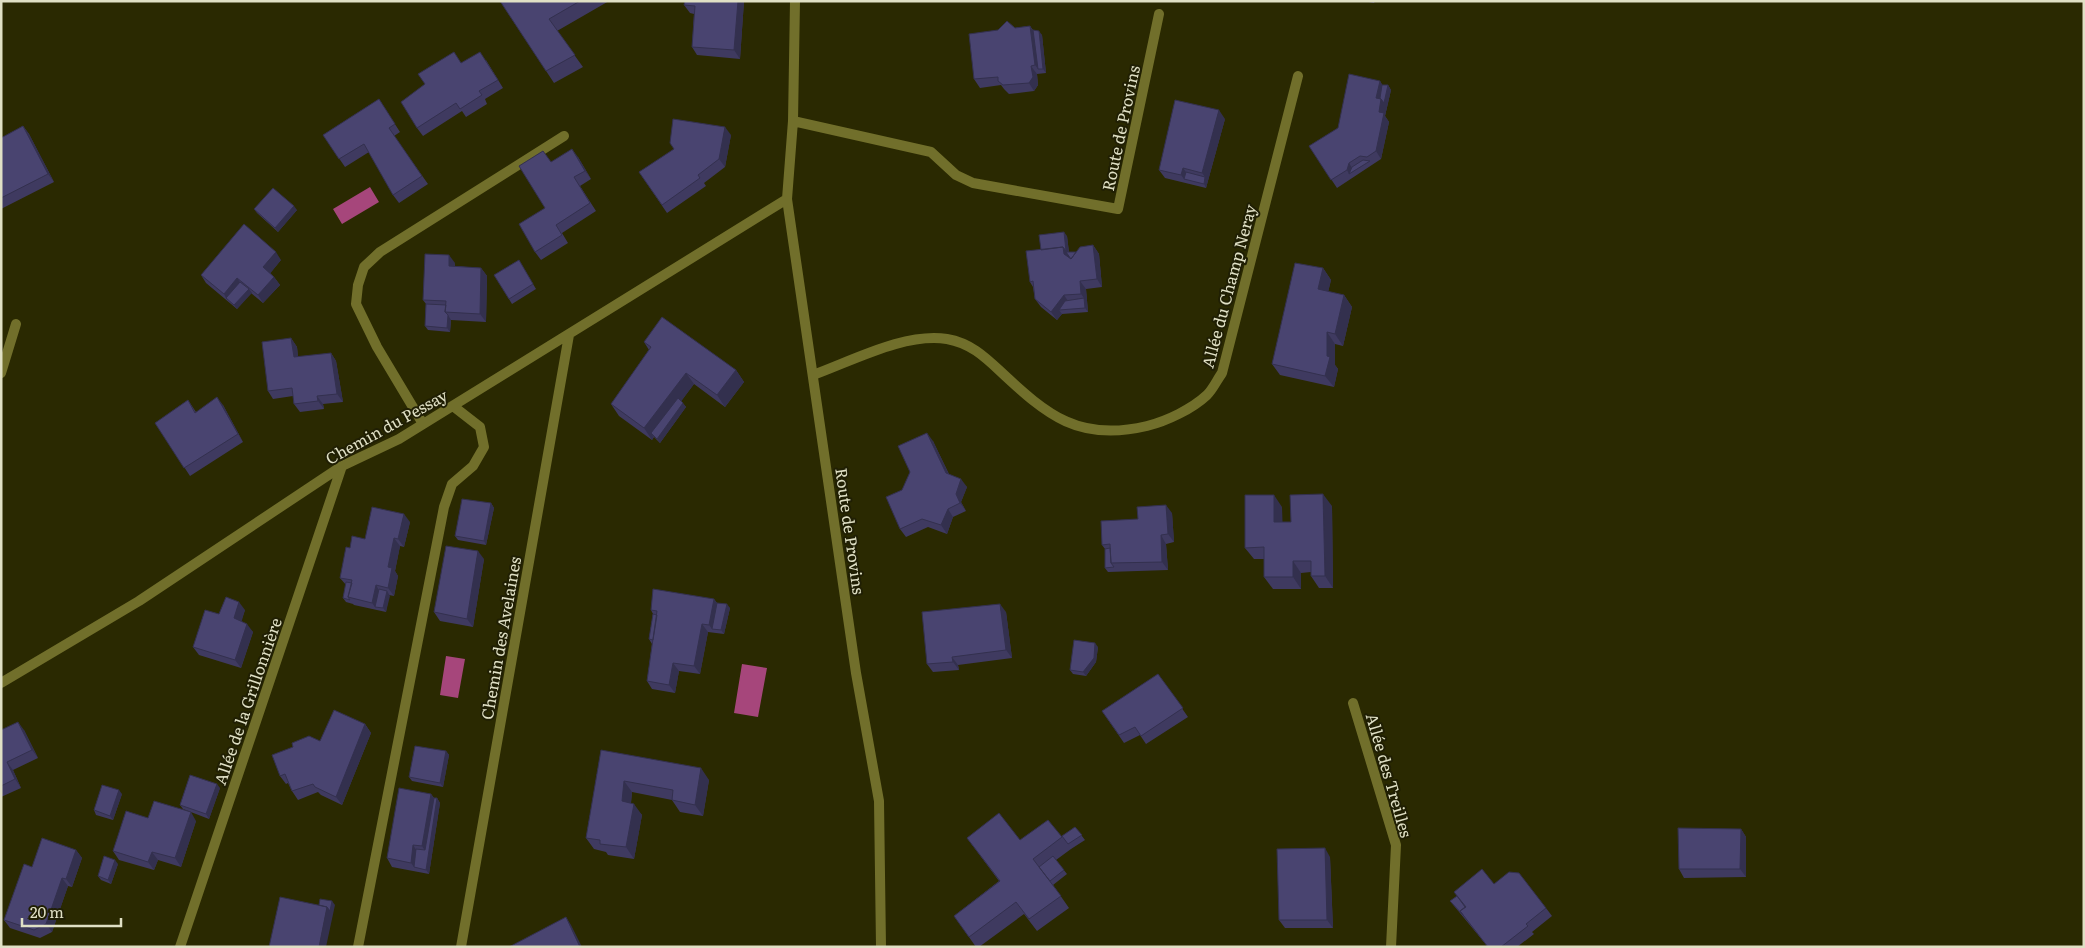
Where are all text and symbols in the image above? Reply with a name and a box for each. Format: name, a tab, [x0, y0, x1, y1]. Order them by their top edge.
street label: Route de Provins	[1095, 63, 1145, 193]
street label: Allée du Champ Neray	[1195, 201, 1262, 371]
street label: Chemin du Pessay	[321, 382, 452, 470]
street label: Route de Provins	[830, 466, 872, 596]
street label: Chemin des Avelaines	[474, 555, 526, 721]
street label: Allée de la Grillonnière	[207, 614, 287, 788]
street label: Allée des Treilles	[1361, 710, 1419, 840]
scale bar	[22, 896, 121, 928]
text: 20 m	[30, 900, 64, 923]

